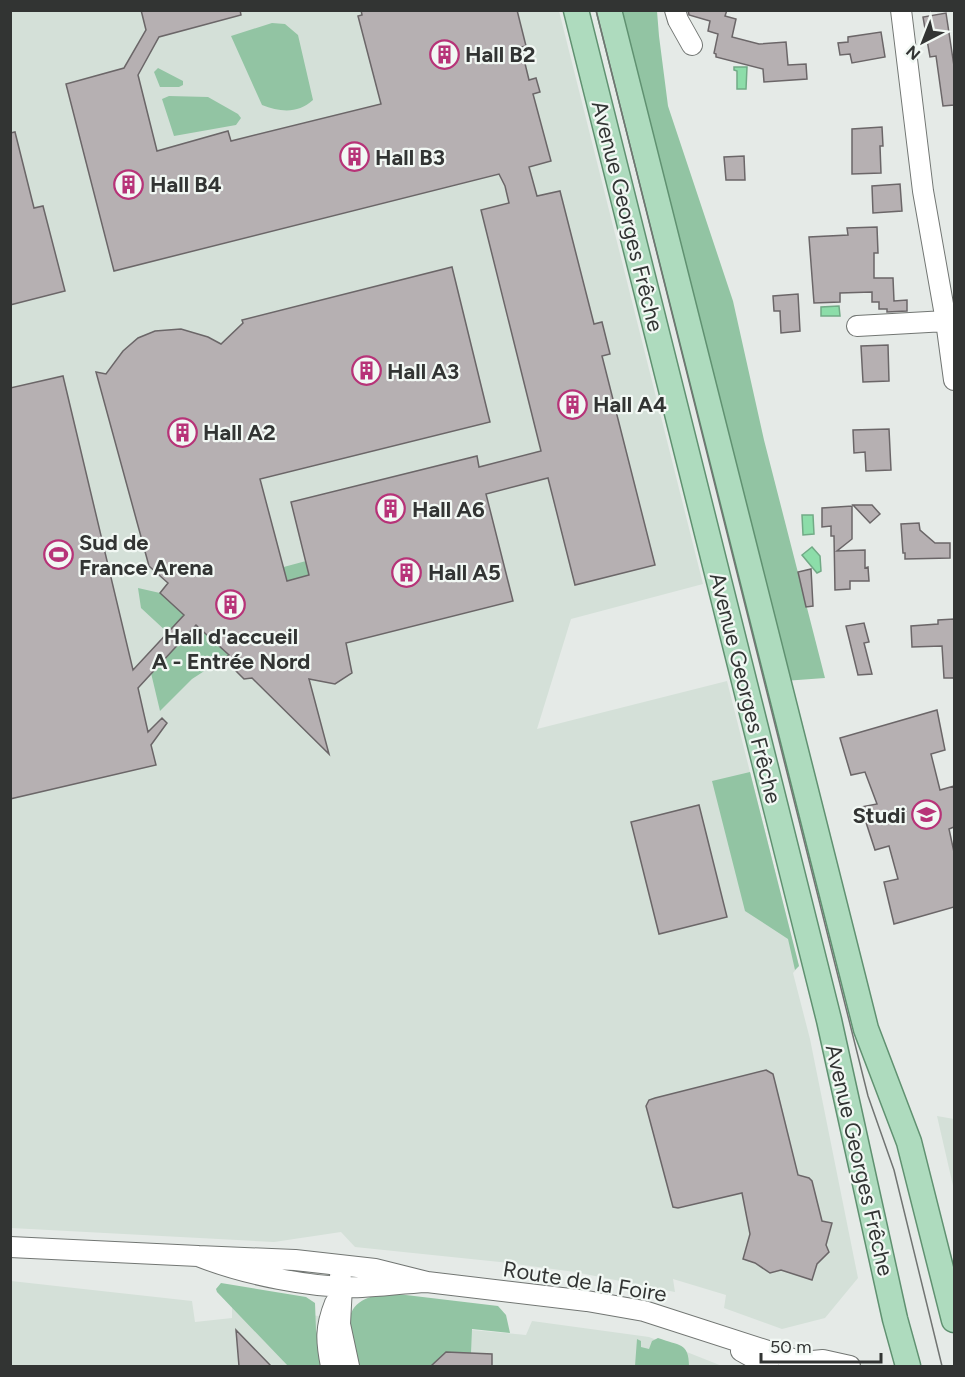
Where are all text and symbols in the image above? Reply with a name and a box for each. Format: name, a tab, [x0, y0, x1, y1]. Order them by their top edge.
north arrow	[893, 12, 953, 72]
building icon: Hall B2	[428, 38, 460, 70]
place label: Hall B2	[465, 41, 536, 68]
text: N	[902, 42, 924, 64]
street label: Avenue Georges Frêche	[586, 98, 669, 334]
building icon: Hall B3	[338, 141, 370, 173]
place label: Hall B3	[375, 144, 445, 171]
building icon: Hall B4	[113, 168, 145, 200]
place label: Hall B4	[150, 171, 222, 198]
building icon: Hall A3	[350, 355, 382, 387]
place label: Hall A3	[387, 358, 459, 385]
building icon: Hall A4	[556, 388, 588, 420]
place label: Hall A4	[593, 391, 667, 418]
building icon: Hall A2	[166, 416, 198, 448]
place label: Hall A2	[203, 419, 276, 446]
building icon: Hall A6	[375, 493, 407, 525]
place label: Hall A6	[412, 496, 485, 523]
place label: Sud de France Arena	[79, 529, 213, 581]
sports icon: Sud de France Arena	[42, 539, 74, 571]
building icon: Hall A5	[391, 556, 423, 588]
place label: Hall A5	[428, 559, 501, 586]
street label: Avenue Georges Frêche	[704, 570, 787, 806]
building icon: Hall d'accueil A - Entrée Nord	[215, 588, 247, 620]
place label: Hall d'accueil A - Entrée Nord	[152, 623, 310, 675]
school or university icon: Studi	[911, 799, 943, 831]
place label: Studi	[852, 802, 906, 829]
street label: Avenue Georges Frêche	[820, 1042, 899, 1278]
street label: Route de la Foire	[501, 1255, 669, 1308]
scale bar	[761, 1326, 881, 1364]
text: 50 m	[770, 1336, 812, 1358]

